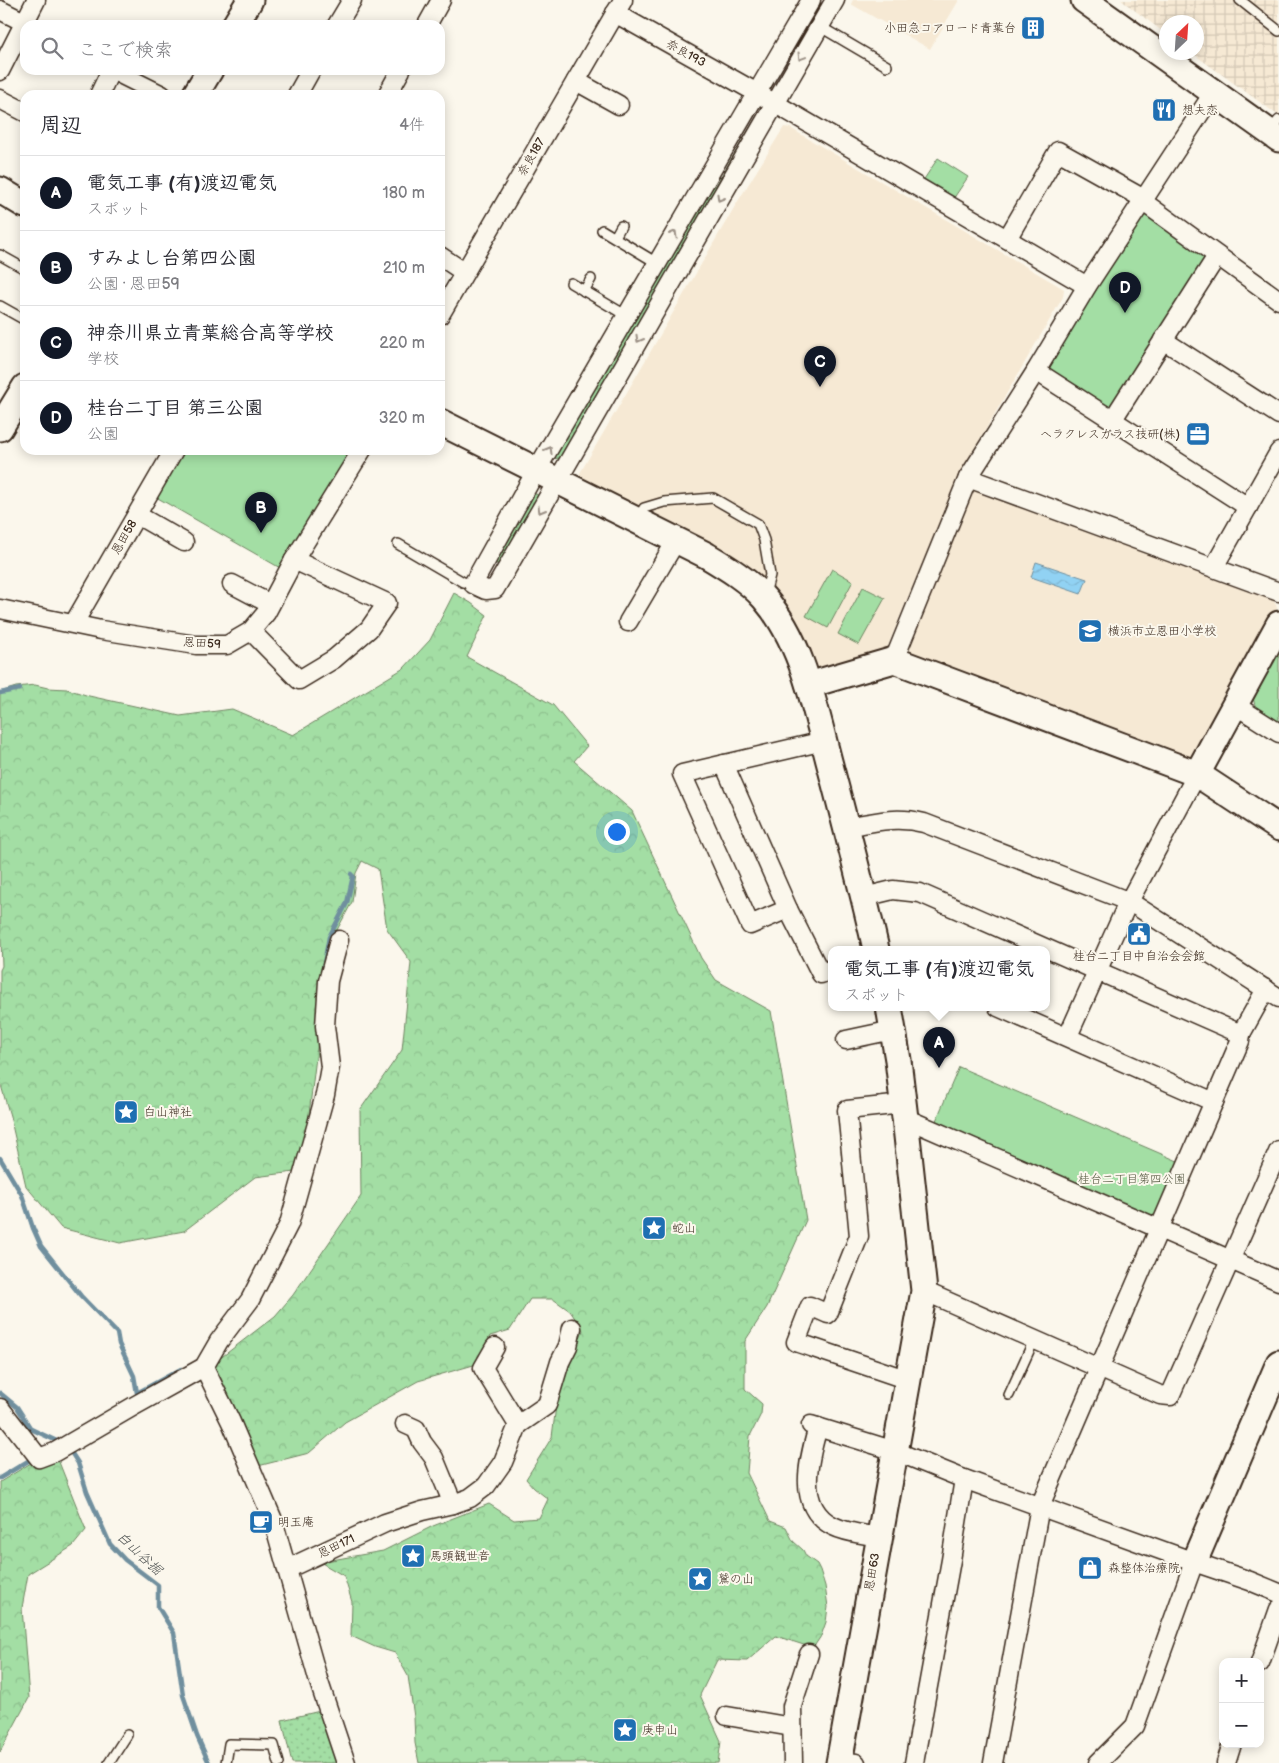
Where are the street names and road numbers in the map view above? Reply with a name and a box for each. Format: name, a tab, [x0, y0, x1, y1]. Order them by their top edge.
street label: 奈良193	[663, 36, 708, 70]
street label: 奈良187	[515, 135, 548, 179]
street label: 恩田58	[108, 517, 140, 557]
street label: 恩田59	[183, 635, 221, 652]
street label: 恩田171	[315, 1531, 357, 1562]
street label: 恩田63	[862, 1552, 883, 1592]

